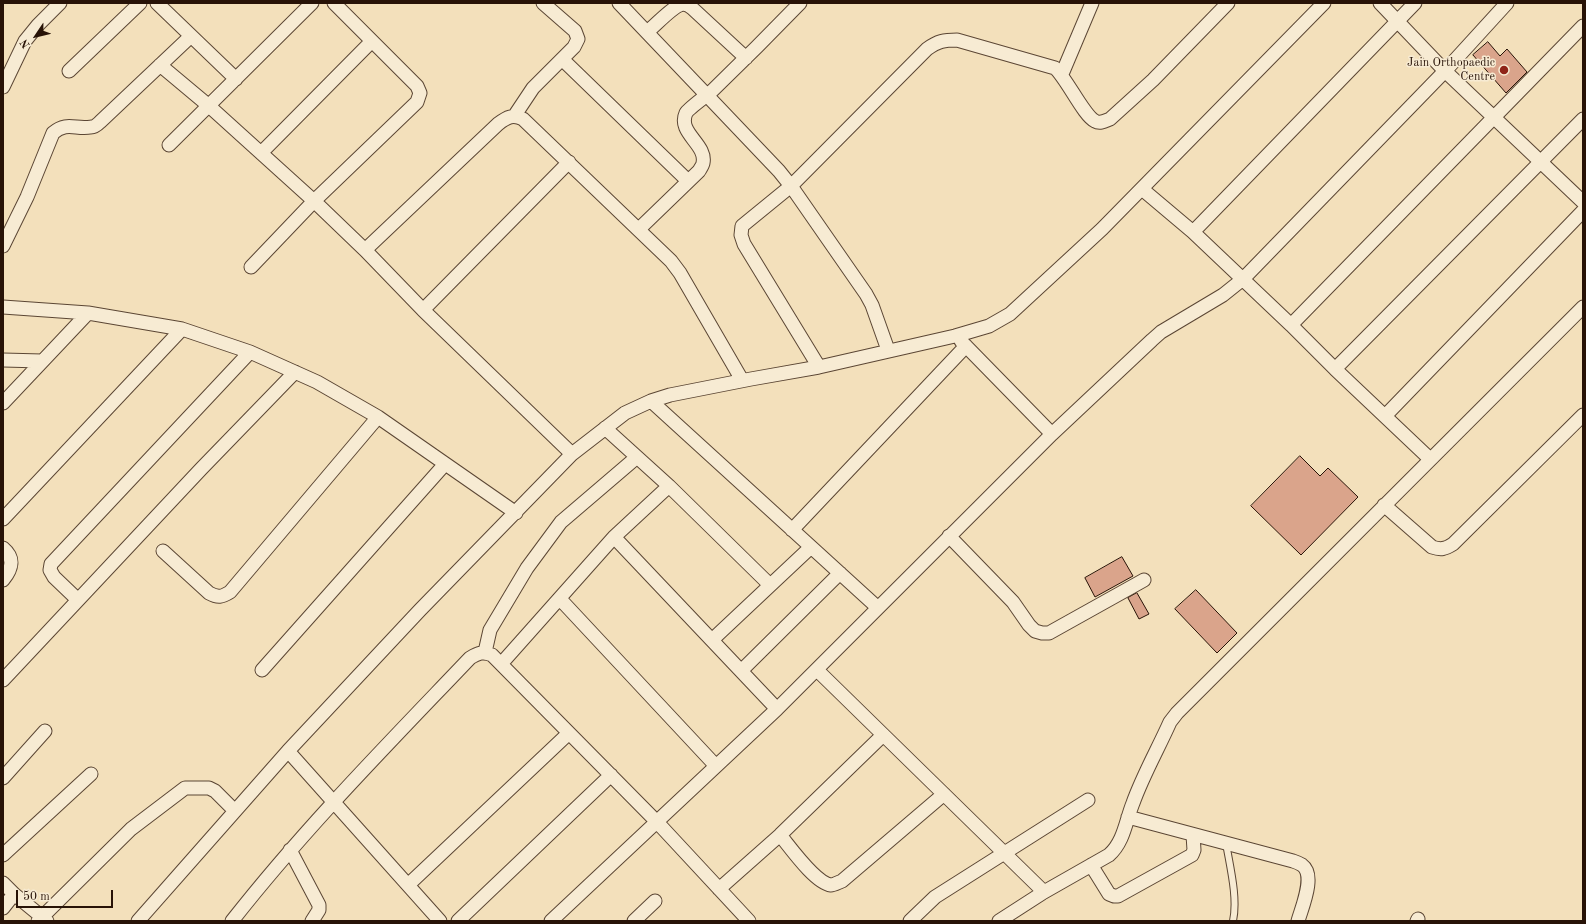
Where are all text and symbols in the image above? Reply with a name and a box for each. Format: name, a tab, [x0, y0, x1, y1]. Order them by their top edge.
north arrow	[16, 16, 56, 56]
text: N	[19, 37, 33, 50]
place label: Jain Orthopaedic Centre	[1407, 56, 1495, 84]
marker: Jain Orthopaedic Centre	[1498, 64, 1510, 76]
scale bar	[18, 882, 115, 908]
text: 50 m	[23, 891, 50, 903]

